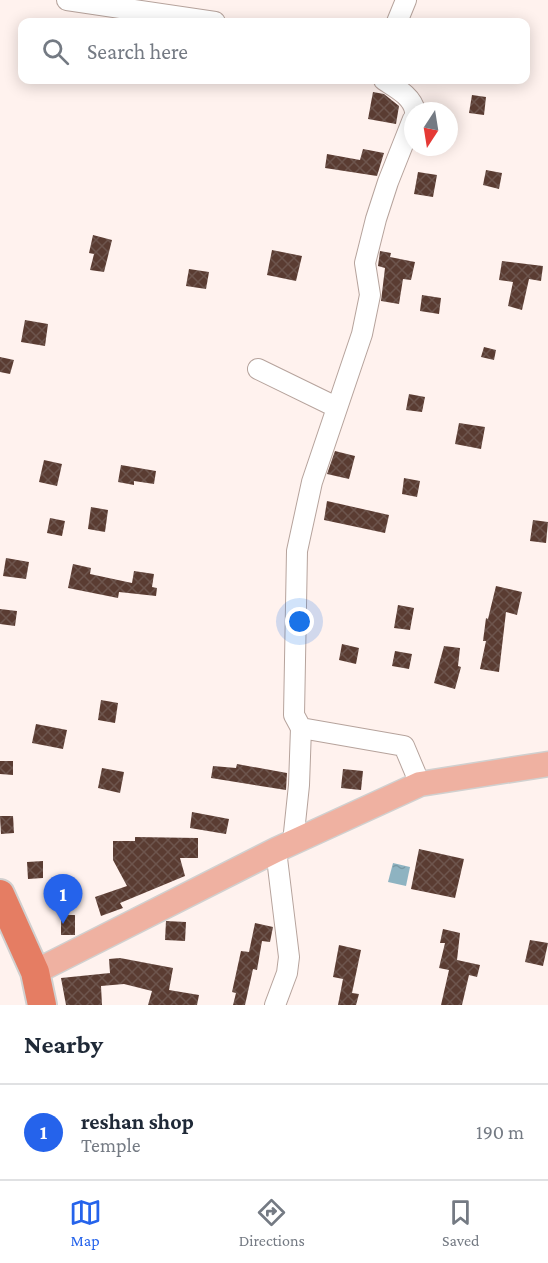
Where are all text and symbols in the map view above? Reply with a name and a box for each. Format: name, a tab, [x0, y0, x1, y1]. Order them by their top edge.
search box	[18, 18, 530, 84]
icon: search	[39, 35, 72, 68]
text: Search here	[87, 39, 188, 64]
north arrow	[404, 102, 458, 156]
your location	[285, 607, 314, 636]
pin: 1	[44, 874, 82, 924]
text: Nearby	[24, 1030, 103, 1059]
text: reshan shop	[81, 1109, 194, 1134]
text: 1	[40, 1121, 47, 1143]
text: 190 m	[476, 1121, 524, 1143]
text: Temple	[81, 1134, 141, 1156]
tab: Map	[69, 1196, 102, 1249]
tab: Directions	[239, 1196, 305, 1249]
tab: Saved	[442, 1196, 479, 1249]

